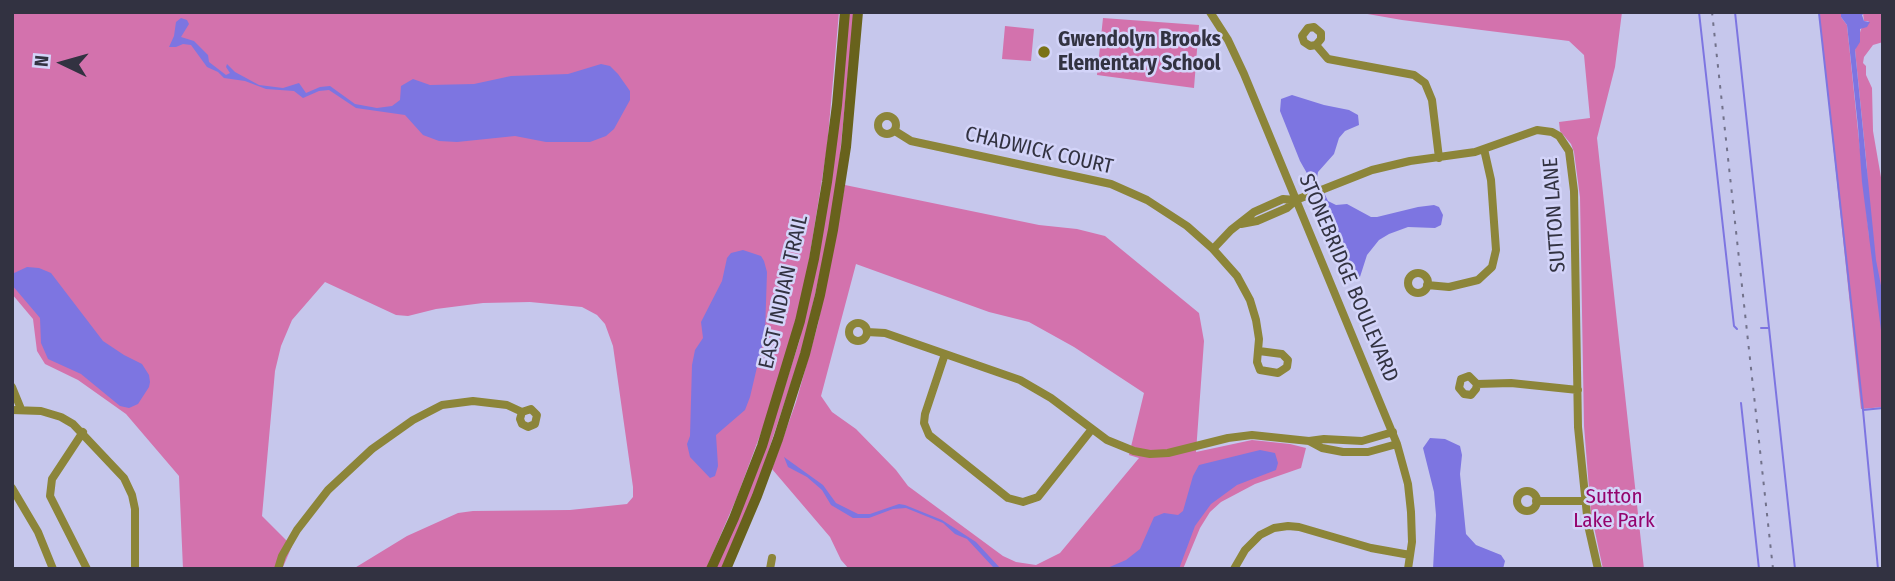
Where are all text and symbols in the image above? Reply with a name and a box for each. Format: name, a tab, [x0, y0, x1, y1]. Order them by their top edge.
place label: Gwendolyn Brooks Elementary School	[1058, 27, 1221, 77]
north arrow	[28, 28, 98, 98]
marker: Gwendolyn Brooks Elementary School	[1036, 44, 1052, 60]
text: N	[30, 54, 54, 68]
street label: CHADWICK COURT	[963, 122, 1115, 180]
street label: SUTTON LANE	[1538, 157, 1572, 273]
street label: STONEBRIDGE BOULEVARD	[1293, 170, 1403, 386]
street label: EAST INDIAN TRAIL	[754, 213, 814, 371]
park label: Sutton Lake Park	[1573, 484, 1655, 534]

